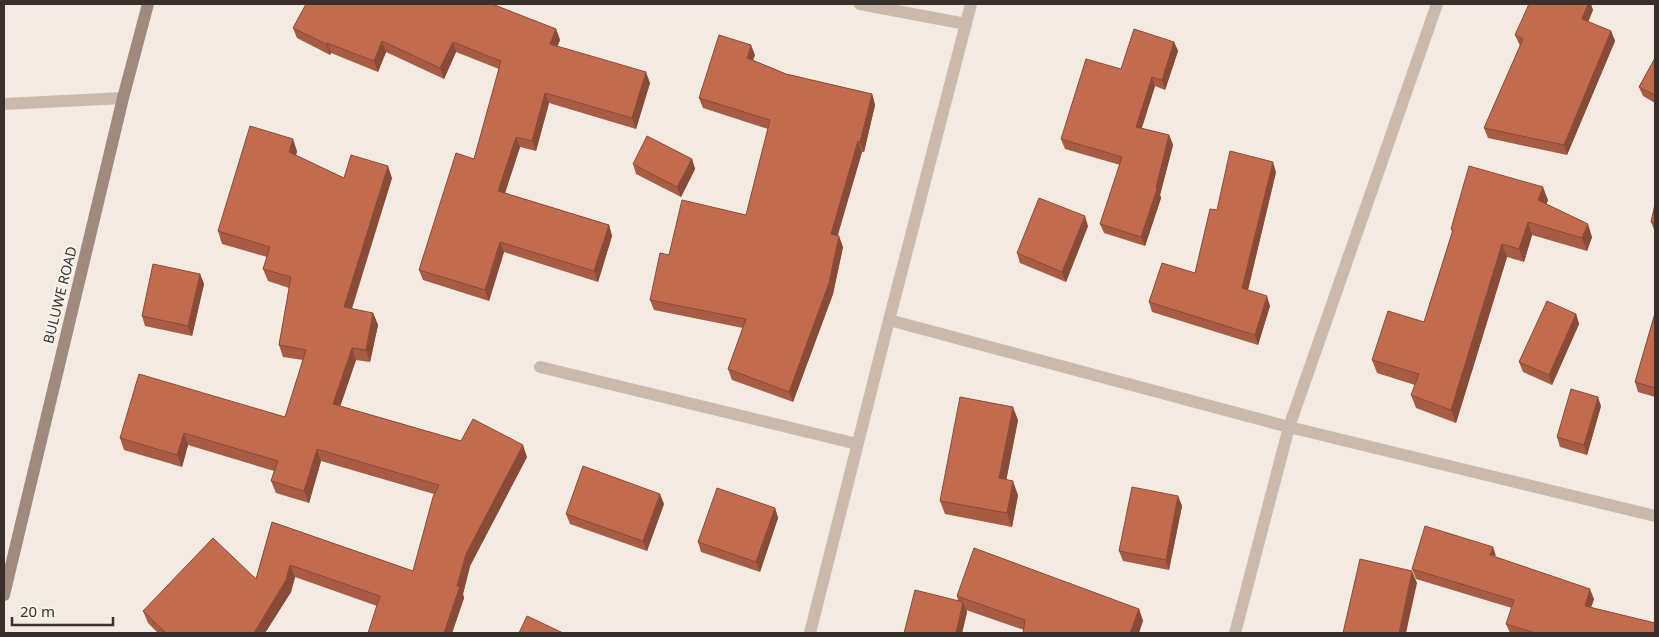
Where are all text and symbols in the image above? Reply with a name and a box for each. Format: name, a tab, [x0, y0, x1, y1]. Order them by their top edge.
street label: BULUWE ROAD	[38, 244, 81, 346]
scale bar	[12, 594, 114, 626]
text: 20 m	[20, 601, 55, 621]

